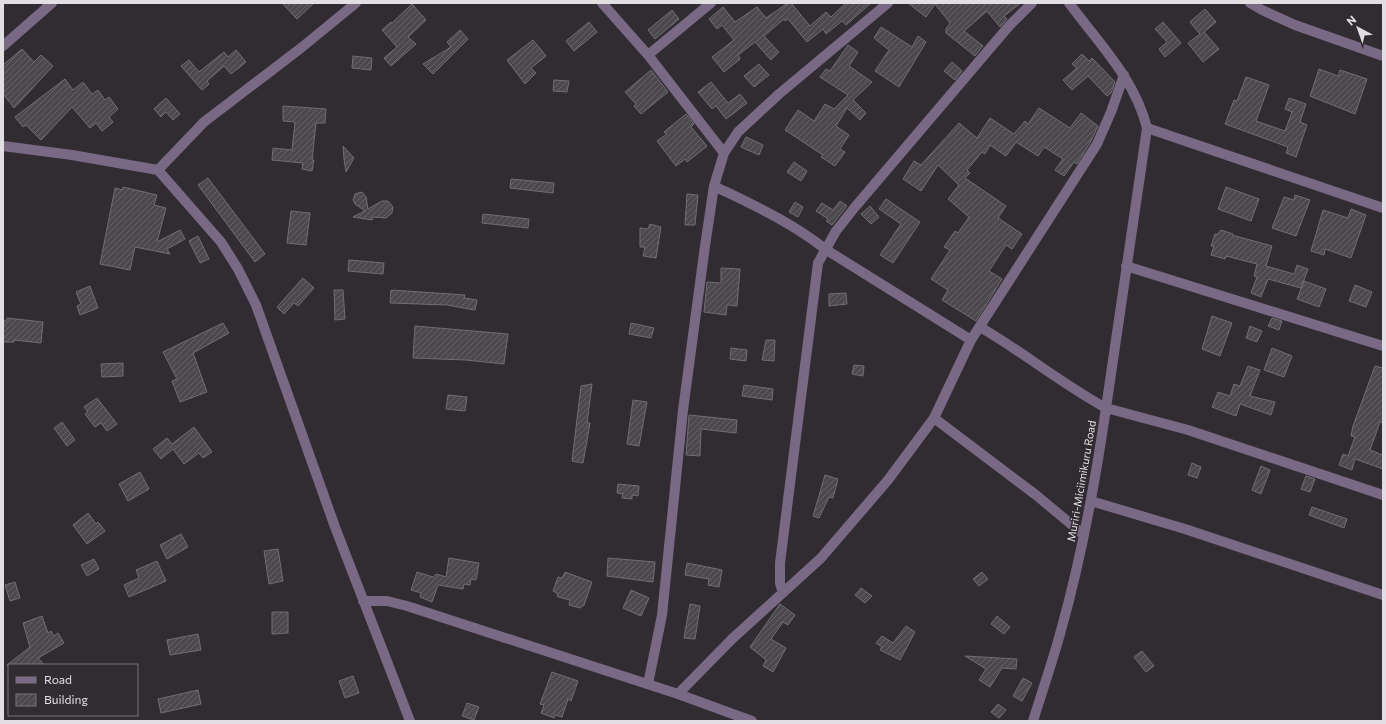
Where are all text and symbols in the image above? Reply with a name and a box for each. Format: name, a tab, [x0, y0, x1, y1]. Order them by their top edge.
north arrow	[1338, 8, 1378, 48]
text: N	[1344, 12, 1358, 28]
street label: Muriri-Miciimikuru Road	[1064, 419, 1098, 543]
legend	[8, 664, 138, 716]
text: Road	[44, 672, 72, 686]
text: Building	[44, 692, 88, 706]

